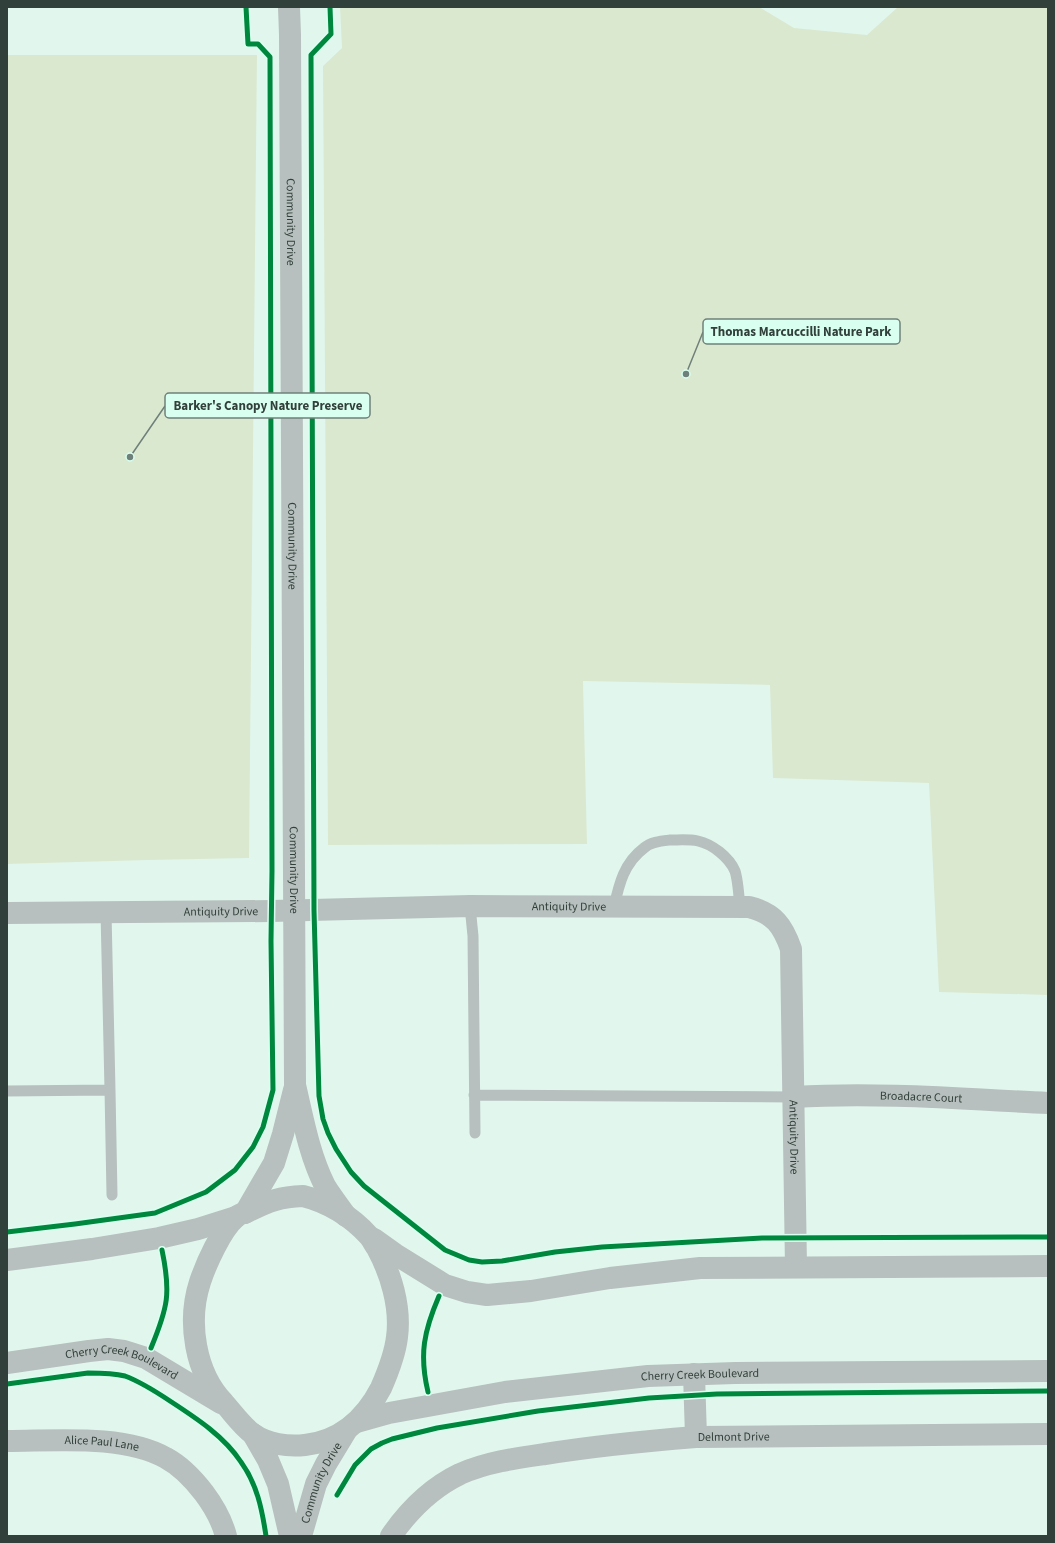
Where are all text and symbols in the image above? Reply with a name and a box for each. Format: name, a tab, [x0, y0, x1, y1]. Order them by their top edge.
street label: Community Drive	[282, 178, 299, 266]
callout: Thomas Marcuccilli Nature Park	[703, 319, 900, 344]
text: Thomas Marcuccilli Nature Park	[711, 323, 892, 341]
callout: Barker's Canopy Nature Preserve	[165, 393, 370, 418]
text: Barker's Canopy Nature Preserve	[173, 397, 363, 415]
street label: Community Drive	[283, 502, 301, 590]
street label: Community Drive	[285, 826, 302, 914]
street label: Antiquity Drive	[532, 898, 606, 915]
street label: Antiquity Drive	[184, 903, 258, 921]
street label: Broadacre Court	[880, 1087, 963, 1107]
street label: Antiquity Drive	[784, 1100, 803, 1175]
street label: Cherry Creek Boulevard	[64, 1341, 181, 1384]
street label: Cherry Creek Boulevard	[640, 1365, 759, 1386]
street label: Delmont Drive	[698, 1428, 770, 1446]
street label: Alice Paul Lane	[65, 1432, 141, 1456]
street label: Community Drive	[297, 1439, 346, 1526]

